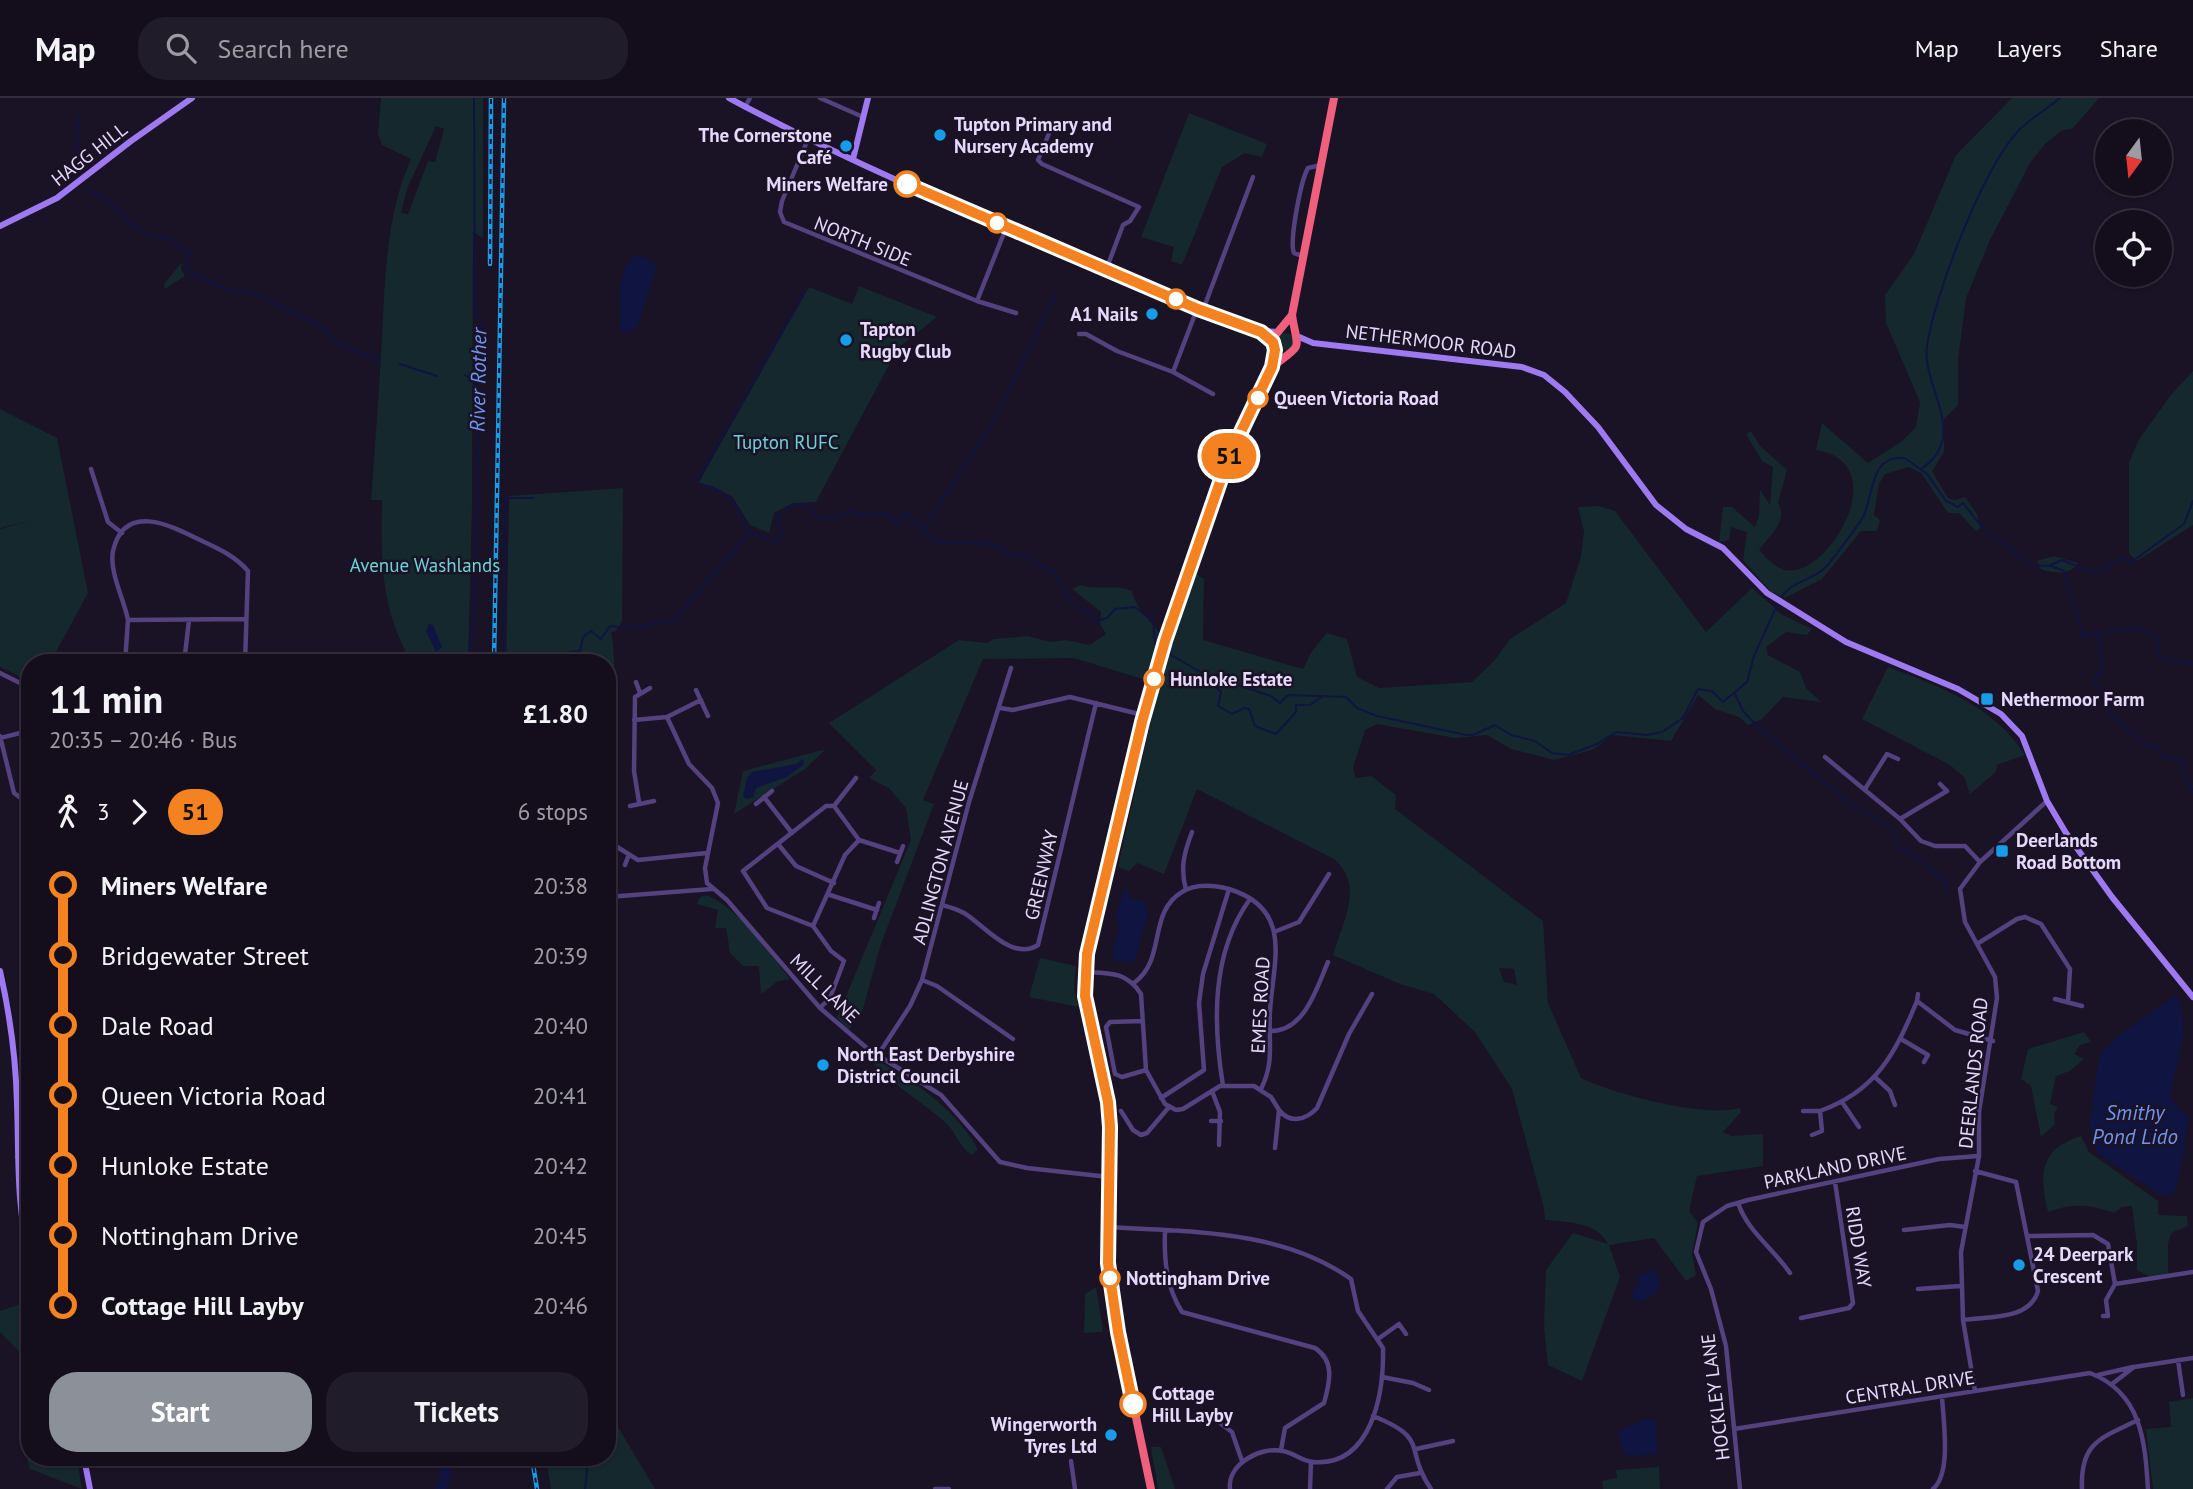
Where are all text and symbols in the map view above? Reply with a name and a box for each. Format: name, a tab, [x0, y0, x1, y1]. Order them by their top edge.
search box	[138, 17, 628, 80]
text: Map	[35, 27, 96, 70]
icon: search	[162, 29, 200, 67]
text: Search here	[218, 32, 349, 65]
text: Map	[1915, 33, 1959, 64]
text: Layers	[1997, 33, 2062, 64]
text: Share	[2100, 33, 2158, 64]
place label: Tupton Primary and Nursery Academy	[954, 112, 1112, 158]
street label: HAGG HILL	[46, 117, 132, 191]
north arrow	[2095, 119, 2172, 196]
map controls	[2095, 119, 2172, 287]
place label: The Cornerstone Café	[698, 123, 832, 169]
marker: Tupton Primary and Nursery Academy	[932, 127, 948, 143]
marker: The Cornerstone Café	[838, 138, 854, 154]
marker: Miners Welfare	[894, 171, 920, 197]
place label: Miners Welfare	[766, 172, 888, 196]
button: locate	[2095, 210, 2172, 287]
street label: NORTH SIDE	[811, 211, 915, 271]
unlabelled marker	[987, 213, 1007, 233]
unlabelled marker	[1166, 289, 1186, 309]
place label: A1 Nails	[1070, 302, 1138, 326]
marker: A1 Nails	[1144, 306, 1160, 322]
place label: Tapton Rugby Club	[860, 317, 951, 363]
street label: NETHERMOOR ROAD	[1344, 319, 1518, 363]
water label: River Rother	[464, 326, 492, 432]
marker: Tapton Rugby Club	[838, 332, 854, 348]
place label: Queen Victoria Road	[1274, 386, 1439, 410]
marker: Queen Victoria Road	[1248, 388, 1268, 408]
park label: Tupton RUFC	[733, 430, 839, 454]
line badge: 51	[1198, 433, 1260, 479]
text: 51	[1215, 440, 1243, 471]
park label: Avenue Washlands	[350, 553, 500, 577]
place label: Hunloke Estate	[1170, 667, 1292, 691]
marker: Hunloke Estate	[1144, 669, 1164, 689]
text: 11 min	[49, 674, 163, 723]
place label: Nethermoor Farm	[2001, 687, 2145, 711]
marker: Nethermoor Farm	[1979, 691, 1995, 707]
text: £1.80	[523, 697, 588, 730]
text: 20:35 – 20:46 · Bus	[49, 725, 237, 754]
street label: ADLINGTON AVENUE	[906, 777, 974, 947]
icon: walk	[49, 793, 87, 831]
icon: forward	[120, 793, 158, 831]
text: 51	[182, 796, 209, 827]
text: 3	[97, 797, 110, 826]
text: 6 stops	[518, 797, 588, 826]
street label: GREENWAY	[1019, 827, 1063, 922]
place label: Deerlands Road Bottom	[2016, 828, 2121, 874]
marker: Deerlands Road Bottom	[1994, 843, 2010, 859]
text: Miners Welfare	[101, 869, 268, 902]
text: 20:38	[533, 871, 588, 900]
text: Bridgewater Street	[101, 939, 309, 972]
text: 20:39	[533, 941, 588, 970]
street label: MILL LANE	[785, 948, 865, 1028]
street label: EMES ROAD	[1245, 956, 1275, 1054]
street label: DEERLANDS ROAD	[1953, 996, 1993, 1150]
text: Dale Road	[101, 1009, 214, 1042]
text: 20:40	[533, 1011, 588, 1040]
place label: North East Derbyshire District Council	[837, 1042, 1015, 1088]
marker: North East Derbyshire District Council	[815, 1057, 831, 1073]
text: Queen Victoria Road	[101, 1079, 326, 1112]
text: 20:41	[533, 1081, 588, 1110]
water label: Smithy Pond Lido	[2092, 1099, 2178, 1150]
street label: PARKLAND DRIVE	[1762, 1140, 1908, 1194]
text: Hunloke Estate	[101, 1149, 269, 1182]
text: 20:42	[533, 1151, 588, 1180]
street label: RIDD WAY	[1841, 1205, 1877, 1290]
text: Nottingham Drive	[101, 1219, 299, 1252]
text: 20:45	[533, 1221, 588, 1250]
place label: 24 Deerpark Crescent	[2033, 1242, 2134, 1288]
marker: 24 Deerpark Crescent	[2011, 1257, 2027, 1273]
place label: Nottingham Drive	[1126, 1266, 1270, 1290]
marker: Nottingham Drive	[1100, 1268, 1120, 1288]
text: Cottage Hill Layby	[101, 1289, 304, 1322]
text: 20:46	[533, 1291, 588, 1320]
street label: HOCKLEY LANE	[1695, 1332, 1735, 1462]
street label: CENTRAL DRIVE	[1844, 1365, 1976, 1409]
button: Start	[49, 1372, 312, 1452]
button: Tickets	[326, 1372, 588, 1452]
place label: Cottage Hill Layby	[1152, 1381, 1234, 1427]
marker: Cottage Hill Layby	[1120, 1391, 1146, 1417]
place label: Wingerworth Tyres Ltd	[991, 1412, 1097, 1458]
marker: Wingerworth Tyres Ltd	[1103, 1427, 1119, 1443]

